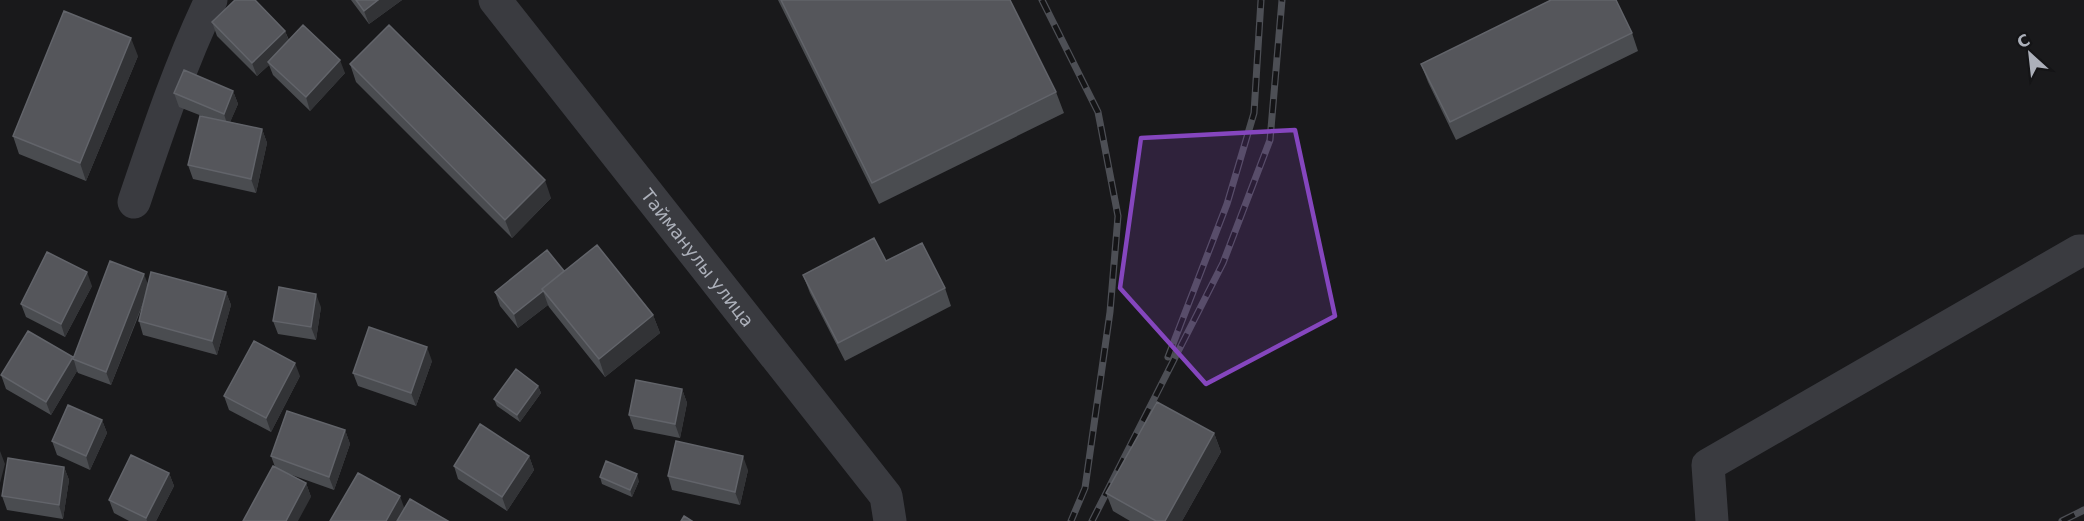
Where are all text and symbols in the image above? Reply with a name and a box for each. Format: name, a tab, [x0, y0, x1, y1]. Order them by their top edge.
north arrow	[2000, 24, 2060, 84]
text: С	[2014, 30, 2033, 52]
street label: Тайманулы улица	[637, 184, 759, 331]

